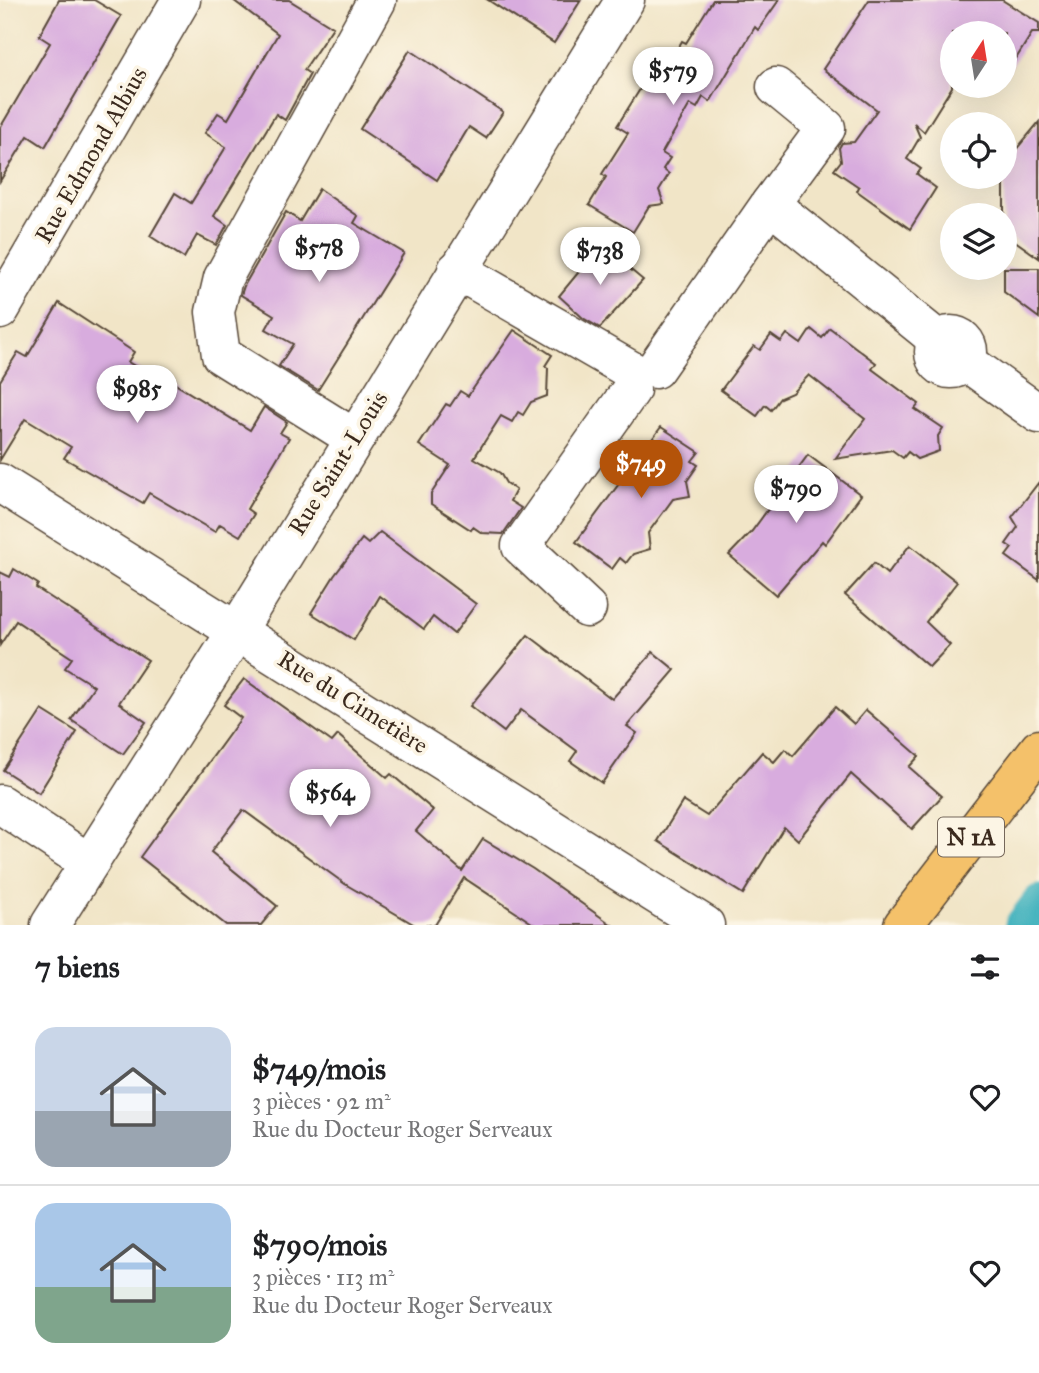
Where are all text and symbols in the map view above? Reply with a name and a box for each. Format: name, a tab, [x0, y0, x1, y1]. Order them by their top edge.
north arrow	[940, 21, 1017, 98]
map controls	[940, 21, 1017, 280]
pin: $579	[632, 48, 714, 107]
text: $579	[648, 56, 698, 84]
street label: Rue Edmond Albius	[28, 61, 154, 249]
button: locate	[940, 112, 1017, 189]
button: layers	[940, 203, 1017, 280]
pin: $578	[278, 224, 360, 284]
pin: $738	[559, 228, 641, 287]
text: $578	[295, 233, 344, 261]
text: $738	[576, 236, 624, 264]
pin: $985	[96, 366, 178, 425]
text: $985	[112, 374, 162, 402]
street label: Rue Saint-Louis	[282, 385, 394, 541]
pin: $749	[600, 440, 682, 500]
text: $749	[616, 449, 666, 477]
pin: $790	[755, 466, 837, 525]
text: $790	[770, 474, 822, 502]
street label: Rue du Cimetière	[272, 644, 434, 760]
pin: $564	[289, 770, 371, 829]
text: $564	[305, 778, 355, 806]
road number: N 1A	[938, 818, 1004, 856]
icon: filters	[966, 948, 1004, 986]
text: 7 biens	[35, 949, 120, 985]
text: $749/mois	[252, 1051, 386, 1087]
icon: home	[91, 1055, 175, 1139]
icon: heart	[966, 1078, 1004, 1116]
text: 3 pièces · 92 m²	[252, 1087, 391, 1115]
text: Rue du Docteur Roger Serveaux	[252, 1115, 553, 1143]
text: $790/mois	[252, 1227, 387, 1263]
icon: home	[91, 1231, 175, 1315]
icon: heart	[966, 1254, 1004, 1292]
text: 3 pièces · 113 m²	[252, 1263, 394, 1291]
text: Rue du Docteur Roger Serveaux	[252, 1291, 553, 1319]

